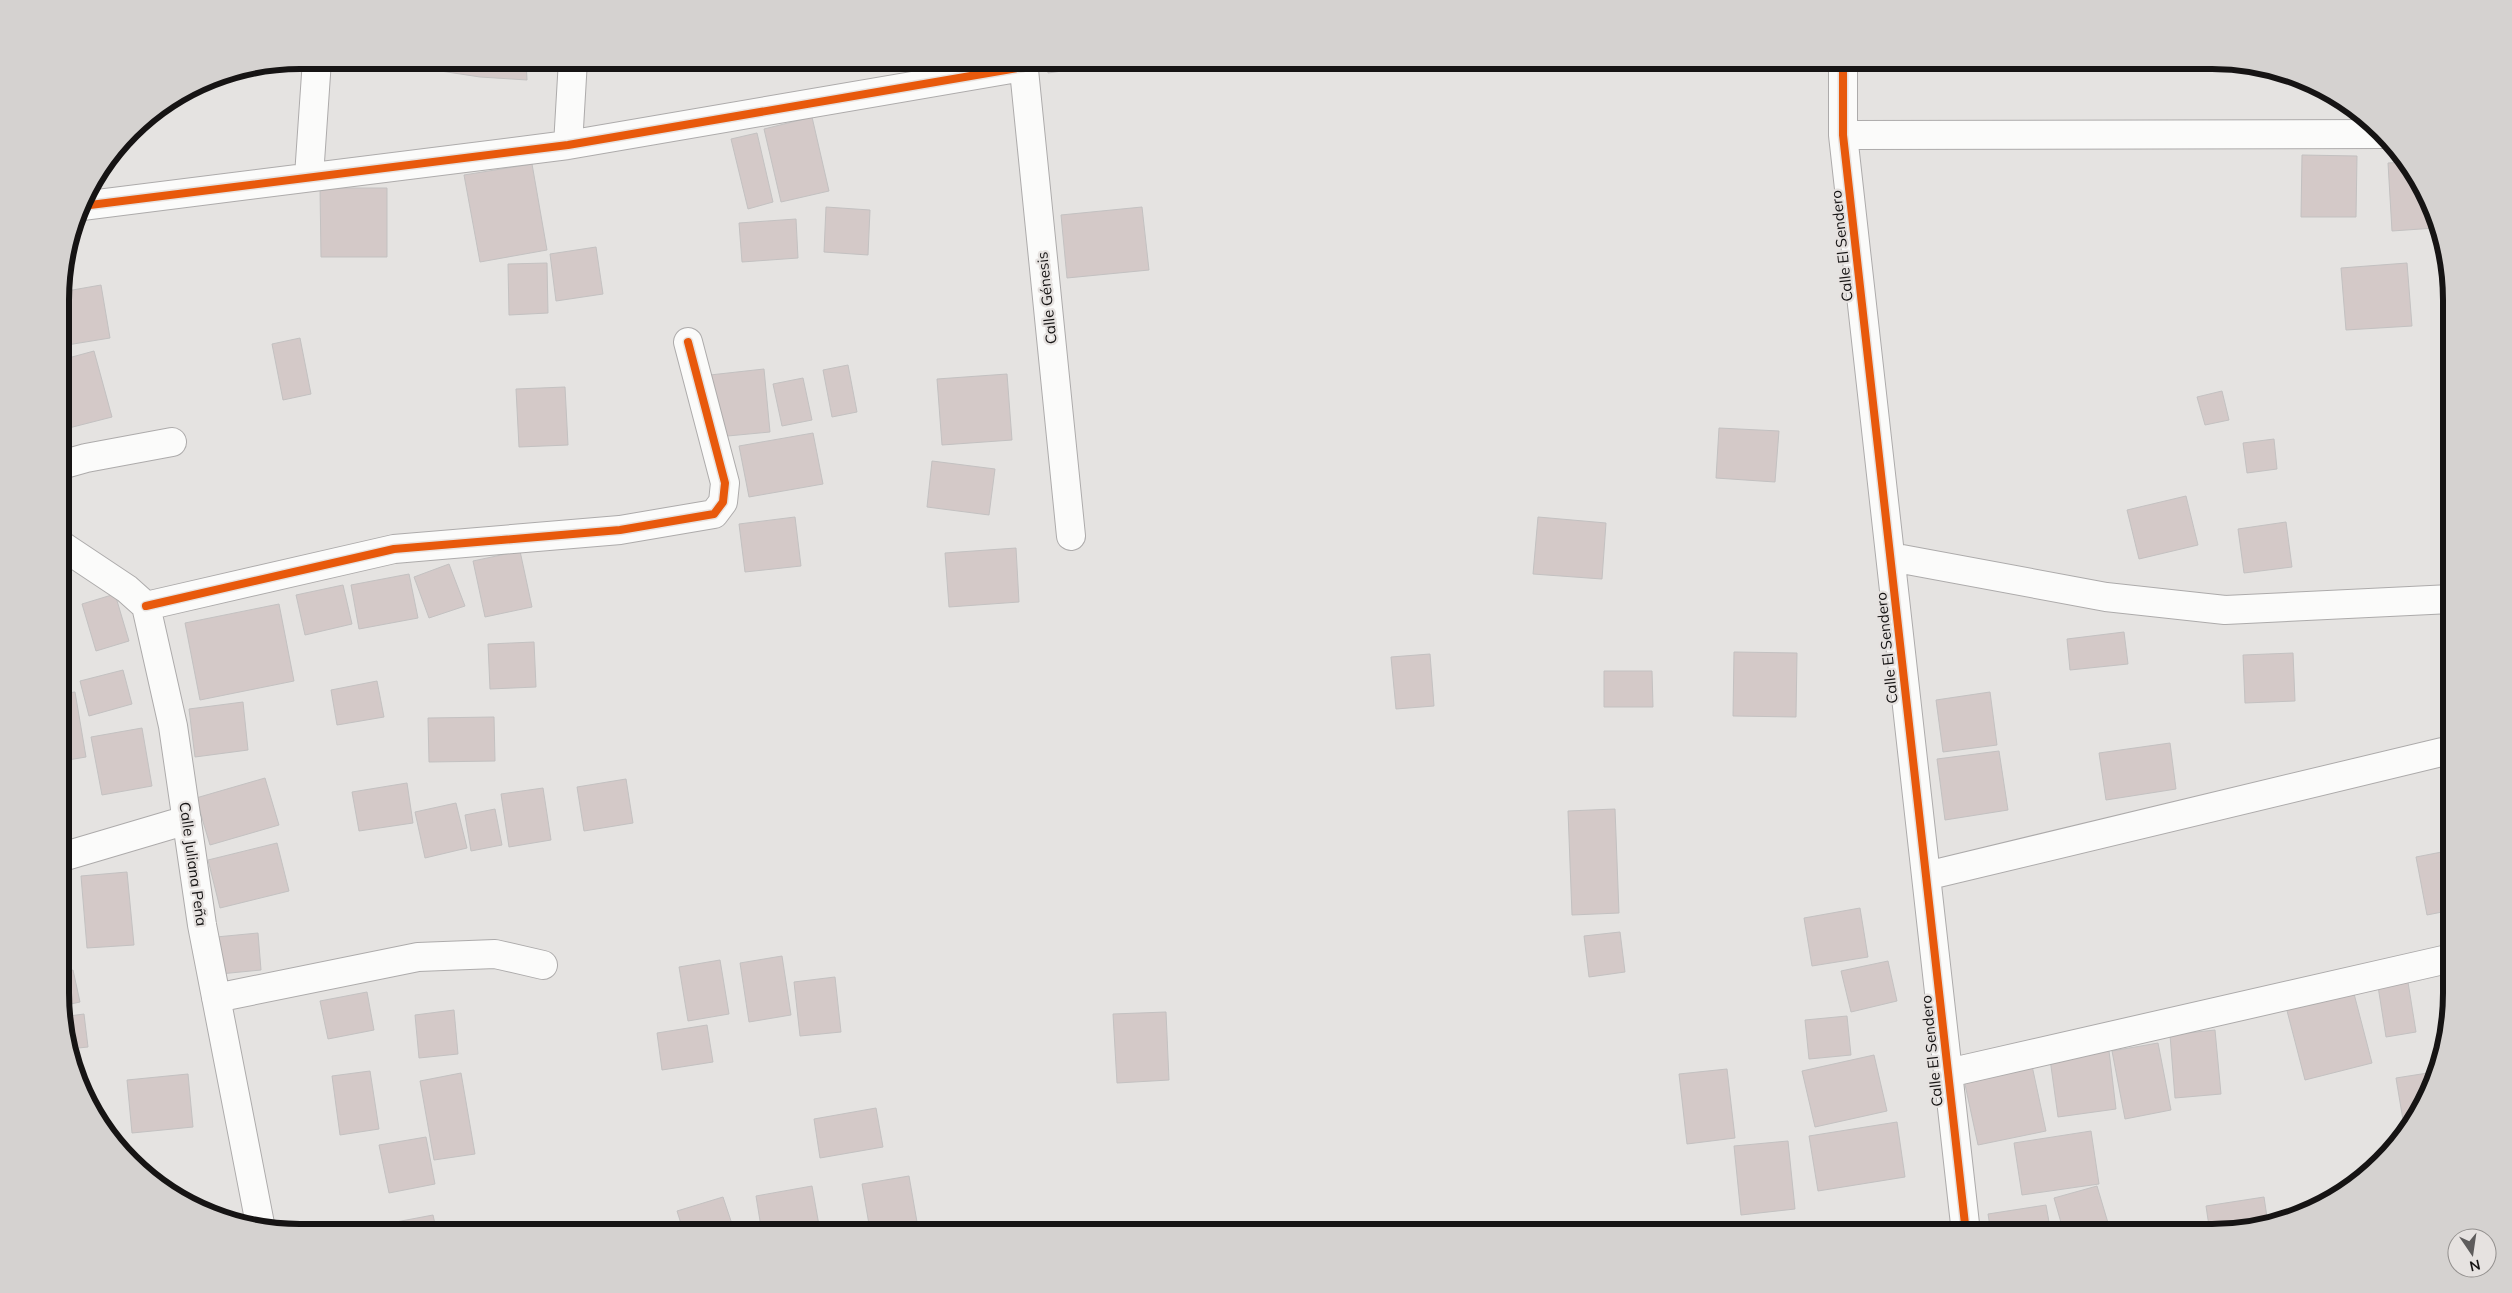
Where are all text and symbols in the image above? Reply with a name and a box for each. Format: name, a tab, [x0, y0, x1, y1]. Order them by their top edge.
street label: Calle El Sendero	[1826, 189, 1857, 303]
street label: Calle Génesis	[1032, 251, 1061, 345]
street label: Calle El Sendero	[1871, 591, 1902, 705]
street label: Calle Juliana Peña	[175, 801, 212, 927]
street label: Calle El Sendero	[1916, 994, 1947, 1108]
north arrow	[2447, 1228, 2497, 1278]
text: N	[2468, 1256, 2482, 1276]

